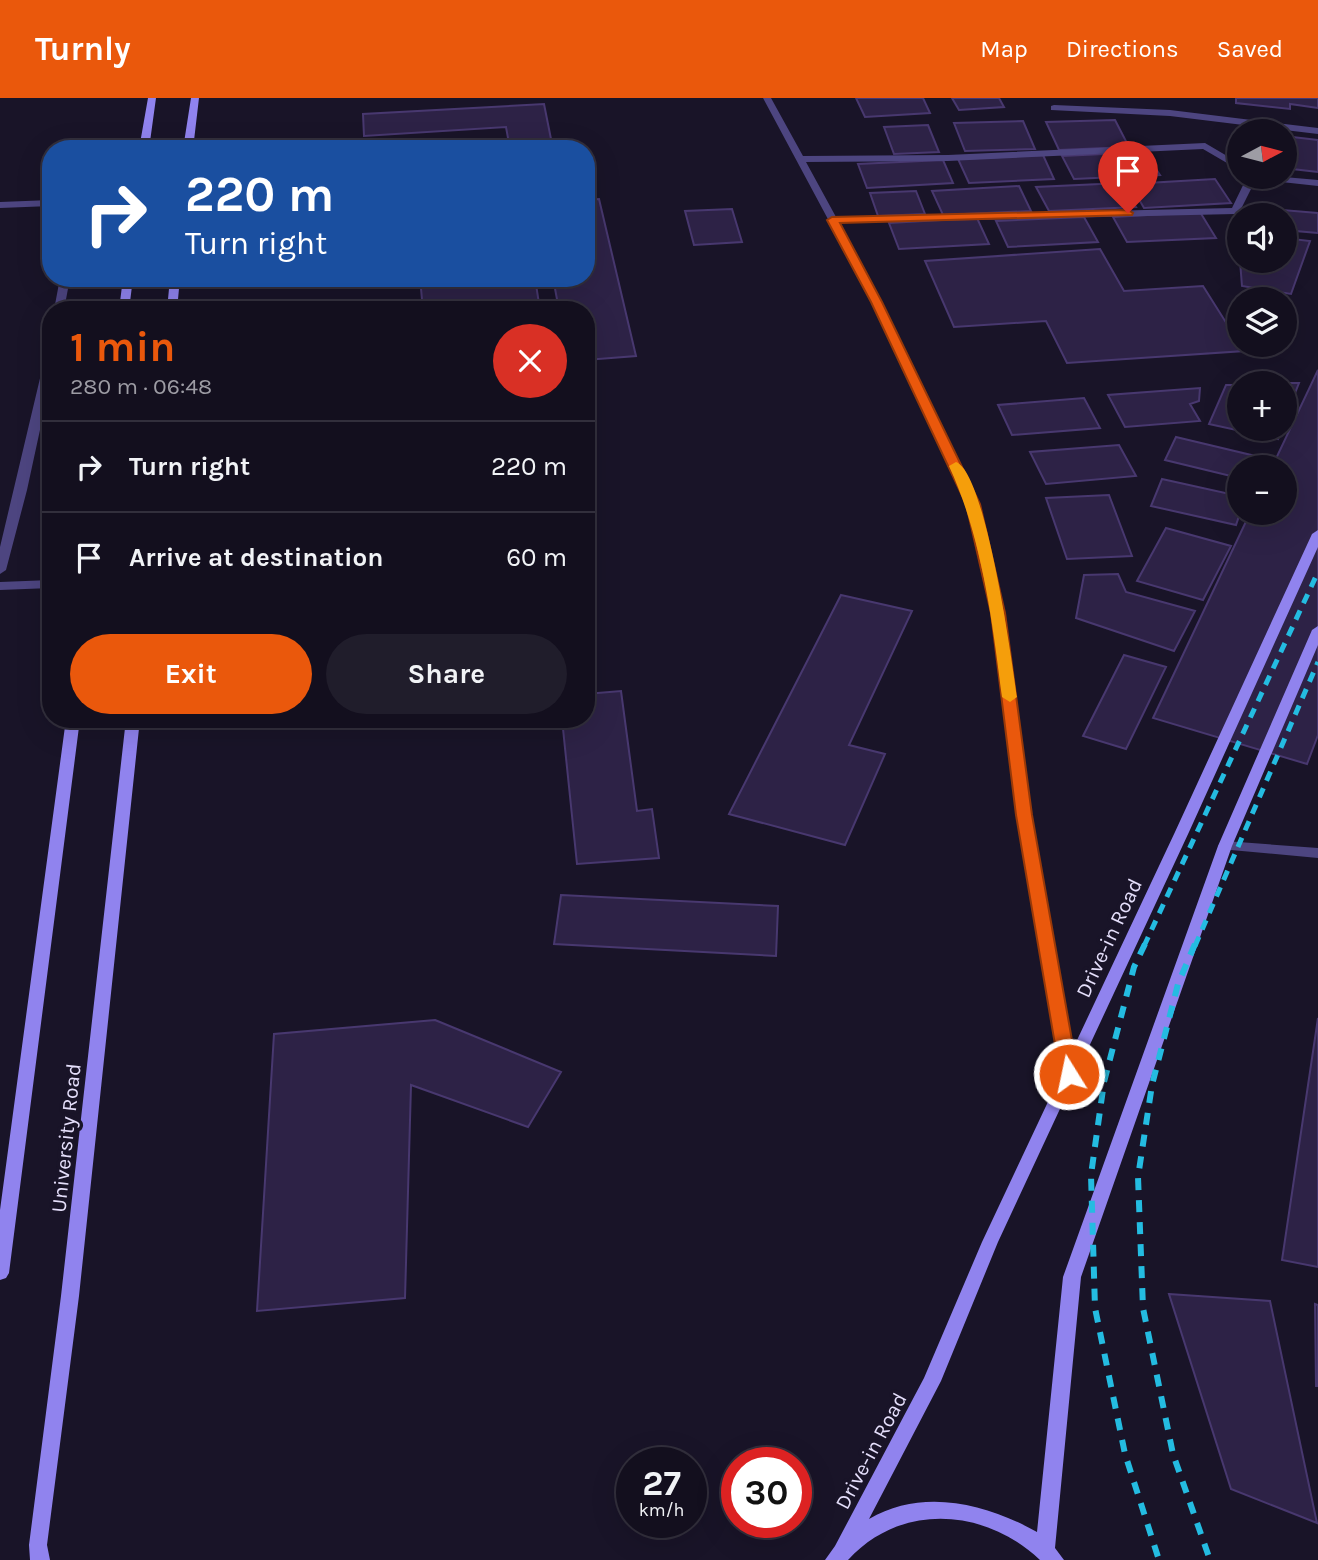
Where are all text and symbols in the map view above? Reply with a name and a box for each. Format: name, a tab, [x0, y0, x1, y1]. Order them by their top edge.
text: Turnly	[35, 30, 131, 68]
text: Map	[980, 35, 1028, 63]
text: Directions	[1066, 35, 1179, 63]
text: Saved	[1217, 35, 1283, 63]
north arrow	[1227, 119, 1297, 189]
map controls	[1227, 119, 1297, 525]
pin	[1098, 141, 1158, 213]
icon: arrive	[1109, 152, 1147, 190]
text: 220 m	[185, 166, 334, 223]
icon: right	[70, 168, 161, 259]
button: sound	[1227, 203, 1297, 273]
text: Turn right	[185, 225, 327, 262]
button: layers	[1227, 287, 1297, 357]
text: 1 min	[70, 322, 175, 372]
button: close	[493, 324, 567, 398]
button: +	[1227, 371, 1297, 441]
text: 280 m · 06:48	[70, 373, 212, 400]
icon: right	[70, 448, 108, 486]
text: Turn right	[129, 451, 250, 482]
text: 220 m	[491, 451, 567, 482]
button: −	[1227, 455, 1297, 525]
icon: arrive	[70, 539, 108, 577]
text: Arrive at destination	[129, 542, 383, 573]
text: 60 m	[506, 542, 567, 573]
button: Exit	[70, 634, 312, 714]
button: Share	[326, 634, 567, 714]
street label: Drive-in Road	[1071, 875, 1147, 1001]
position arrow	[1032, 1037, 1106, 1111]
street label: University Road	[46, 1062, 86, 1214]
street label: Drive-in Road	[830, 1389, 912, 1513]
speed limit sign: 30	[721, 1447, 812, 1538]
text: 27	[642, 1463, 681, 1504]
text: km/h	[639, 1499, 684, 1521]

